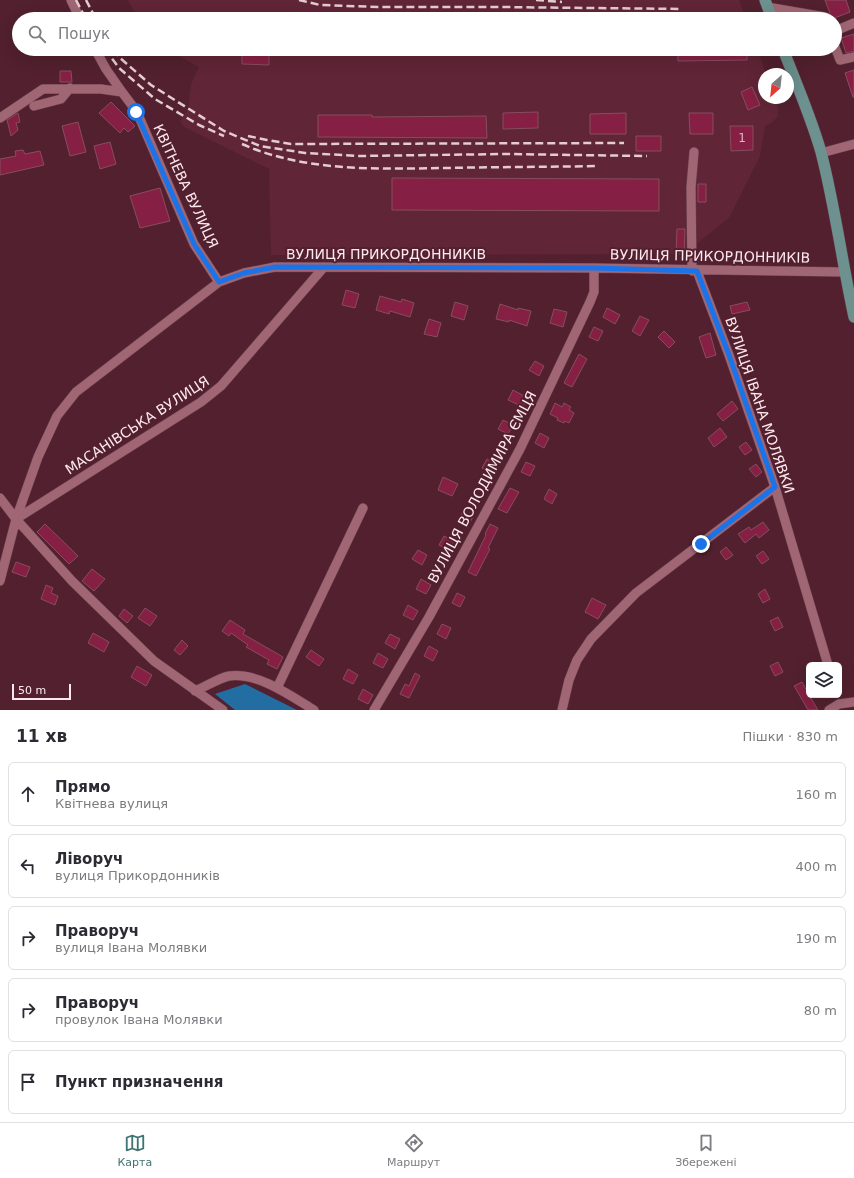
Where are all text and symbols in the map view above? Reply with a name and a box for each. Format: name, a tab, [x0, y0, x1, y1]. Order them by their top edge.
search box	[12, 12, 842, 56]
icon: search	[26, 23, 48, 45]
text: Пошук	[58, 25, 110, 43]
north arrow	[758, 68, 794, 104]
route start	[127, 103, 145, 121]
street label: КВІТНЕВА ВУЛИЦЯ	[150, 121, 222, 251]
house number: 1	[738, 131, 746, 145]
street label: ВУЛИЦЯ ПРИКОРДОННИКІВ	[286, 246, 486, 262]
street label: ВУЛИЦЯ ПРИКОРДОННИКІВ	[610, 246, 810, 266]
street label: ВУЛИЦЯ ІВАНА МОЛЯВКИ	[722, 315, 798, 495]
street label: МАСАНІВСЬКА ВУЛИЦЯ	[62, 372, 212, 478]
street label: ВУЛИЦЯ ВОЛОДИМИРА ЄМЦЯ	[424, 388, 540, 586]
route end	[692, 535, 710, 553]
map controls	[806, 662, 842, 698]
button: layers	[806, 662, 842, 698]
scale bar	[12, 682, 71, 701]
text: 50 m	[18, 684, 46, 697]
text: 11 хв	[16, 726, 67, 746]
text: Пішки · 830 m	[742, 729, 838, 744]
text: Прямо	[55, 778, 111, 796]
icon: ahead	[17, 783, 39, 805]
text: 160 m	[795, 787, 837, 802]
text: Квітнева вулиця	[55, 796, 168, 811]
text: Ліворуч	[55, 850, 123, 868]
icon: left	[17, 855, 39, 877]
text: 400 m	[795, 859, 837, 874]
text: вулиця Прикордонників	[55, 868, 220, 883]
text: Праворуч	[55, 922, 139, 940]
icon: right	[17, 927, 39, 949]
text: 190 m	[795, 931, 837, 946]
text: вулиця Івана Молявки	[55, 940, 207, 955]
text: Праворуч	[55, 994, 139, 1012]
icon: right	[17, 999, 39, 1021]
text: 80 m	[804, 1003, 837, 1018]
text: провулок Івана Молявки	[55, 1012, 223, 1027]
icon: arrive	[17, 1071, 39, 1093]
text: Пункт призначення	[55, 1073, 223, 1091]
tab: Карта	[117, 1132, 152, 1169]
tab: Маршрут	[387, 1132, 440, 1169]
tab: Збережені	[675, 1132, 737, 1169]

